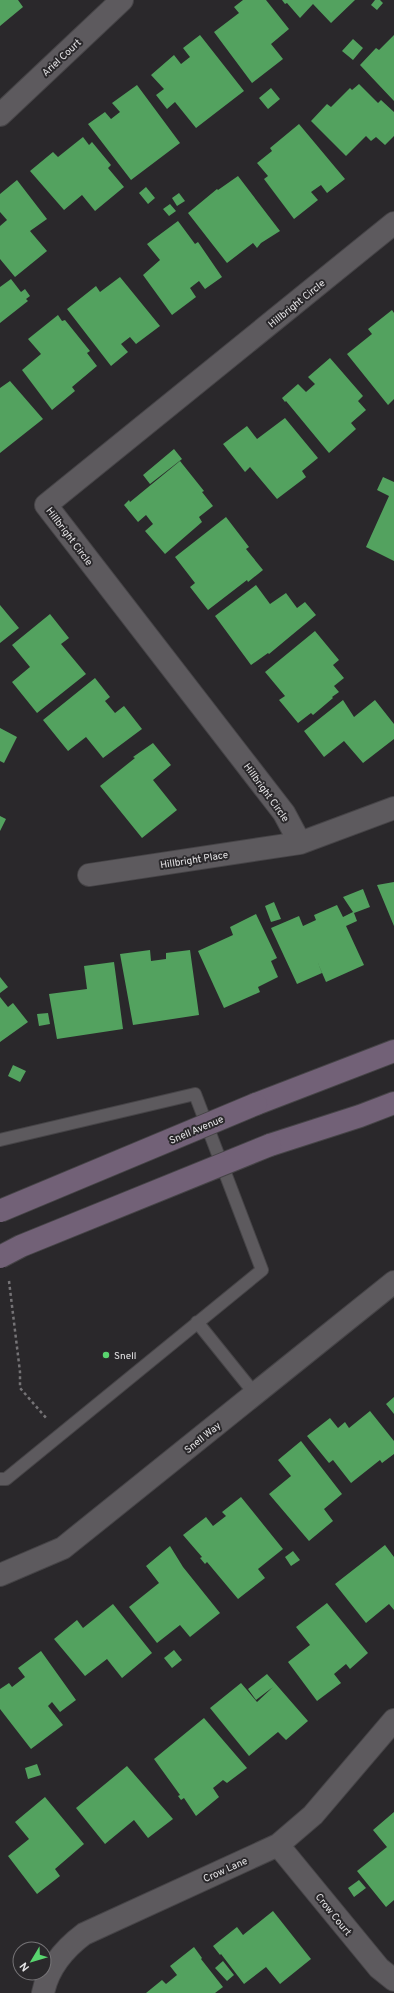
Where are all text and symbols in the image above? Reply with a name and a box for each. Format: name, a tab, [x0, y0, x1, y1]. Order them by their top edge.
street label: Ariel Court	[40, 36, 85, 80]
street label: Hillbright Circle	[266, 277, 328, 331]
street label: Hillbright Circle	[43, 505, 95, 569]
street label: Hillbright Circle	[240, 761, 292, 825]
street label: Hillbright Place	[159, 849, 229, 872]
street label: Snell Avenue	[167, 1113, 226, 1148]
marker: Snell	[101, 1350, 111, 1360]
place label: Snell	[114, 1350, 136, 1363]
street label: Snell Way	[182, 1420, 224, 1457]
street label: Crow Lane	[201, 1855, 250, 1886]
street label: Crow Court	[312, 1891, 354, 1939]
north arrow	[12, 1941, 52, 1981]
text: N	[17, 1959, 33, 1974]

